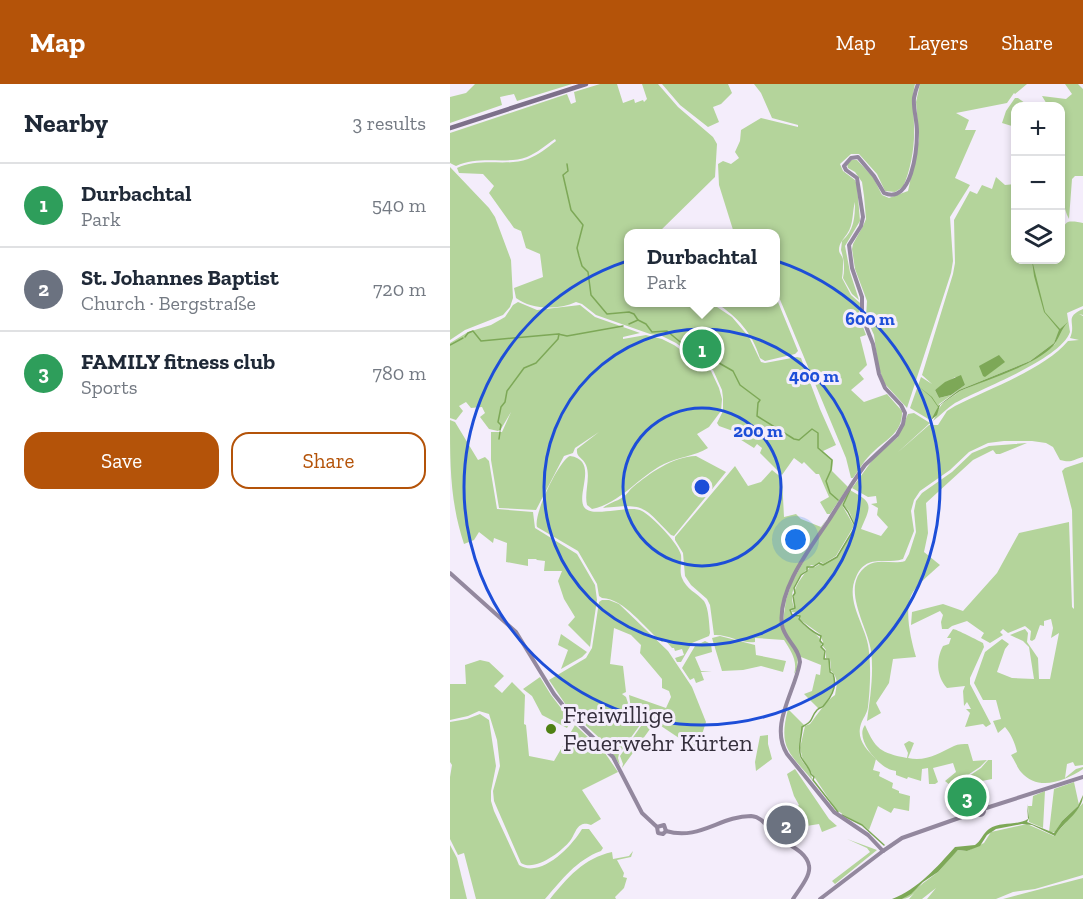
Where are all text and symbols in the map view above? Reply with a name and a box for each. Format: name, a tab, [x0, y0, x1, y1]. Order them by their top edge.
text: Map	[30, 26, 85, 59]
text: Map	[836, 30, 876, 55]
text: Layers	[909, 30, 968, 55]
text: Share	[1001, 30, 1053, 55]
map controls	[1011, 102, 1065, 264]
button: +	[1011, 102, 1065, 156]
text: Nearby	[24, 107, 108, 139]
text: 3 results	[352, 111, 426, 135]
button: −	[1011, 156, 1065, 210]
text: Durbachtal	[81, 180, 191, 207]
text: 1	[39, 193, 48, 217]
text: 540 m	[372, 193, 426, 217]
text: Park	[81, 207, 121, 231]
button: layers	[1011, 210, 1065, 264]
popup	[624, 229, 780, 307]
text: Durbachtal	[647, 243, 757, 270]
text: St. Johannes Baptist	[81, 264, 279, 291]
text: Park	[647, 270, 686, 294]
text: 2	[38, 277, 49, 301]
text: 720 m	[373, 277, 426, 301]
text: Church · Bergstraße	[81, 291, 256, 315]
text: 600 m	[845, 308, 895, 330]
pin: 1	[682, 326, 722, 372]
text: FAMILY fitness club	[81, 348, 275, 375]
text: 3	[38, 361, 49, 385]
text: 780 m	[373, 361, 426, 385]
text: 400 m	[789, 365, 839, 387]
text: Sports	[81, 375, 138, 399]
text: 200 m	[733, 420, 783, 442]
button: Save	[24, 432, 219, 489]
button: Share	[231, 432, 426, 489]
centre of rings	[692, 477, 712, 497]
your location	[781, 525, 810, 554]
place label: Freiwillige Feuerwehr Kürten	[563, 700, 753, 757]
marker: Freiwillige Feuerwehr Kürten	[544, 722, 558, 736]
pin: 3	[948, 774, 986, 820]
pin: 2	[766, 802, 806, 848]

